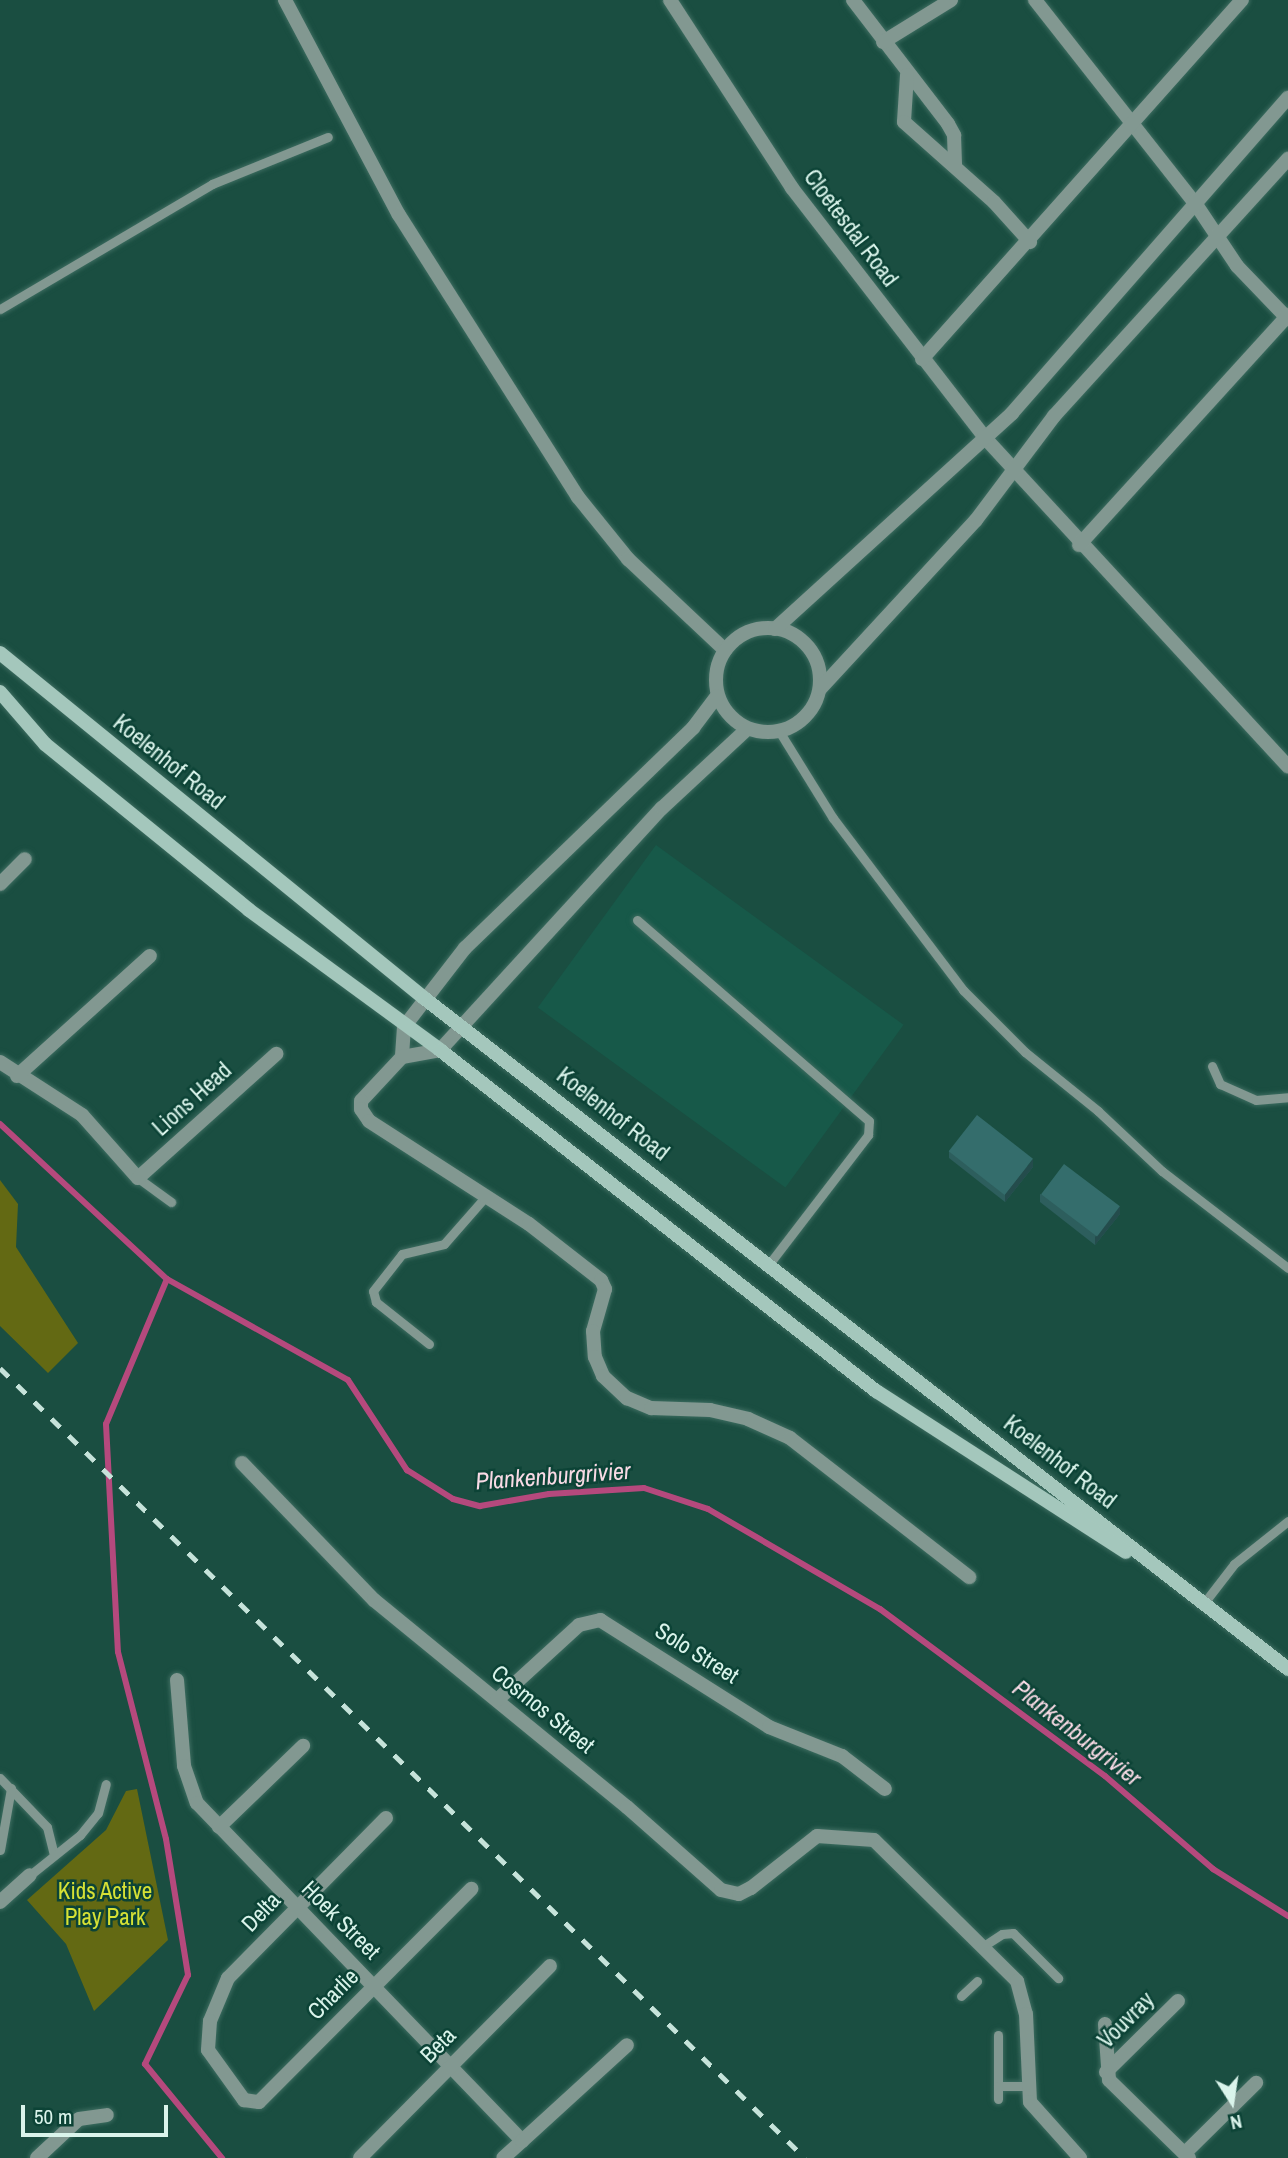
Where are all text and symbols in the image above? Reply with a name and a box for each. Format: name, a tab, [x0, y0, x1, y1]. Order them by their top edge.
street label: Cloetesdal Road	[798, 164, 904, 292]
street label: Koelenhof Road	[108, 709, 230, 815]
street label: Lions Head	[147, 1056, 237, 1142]
street label: Koelenhof Road	[551, 1061, 675, 1167]
street label: Koelenhof Road	[998, 1409, 1122, 1515]
water label: Plankenburgrivier	[475, 1456, 631, 1496]
street label: Solo Street	[650, 1617, 744, 1689]
street label: Cosmos Street	[486, 1659, 600, 1759]
water label: Plankenburgrivier	[1007, 1674, 1147, 1792]
street label: Hoek Street	[296, 1875, 386, 1965]
park label: Kids Active Play Park	[57, 1877, 153, 1931]
street label: Delta	[236, 1887, 286, 1937]
street label: Charlie	[302, 1963, 364, 2025]
street label: Vouvray	[1092, 1986, 1160, 2054]
street label: Beta	[415, 2022, 461, 2068]
north arrow	[1197, 2067, 1267, 2137]
scale bar	[24, 2092, 172, 2136]
text: 50 m	[34, 2102, 72, 2131]
text: N	[1228, 2109, 1245, 2136]

